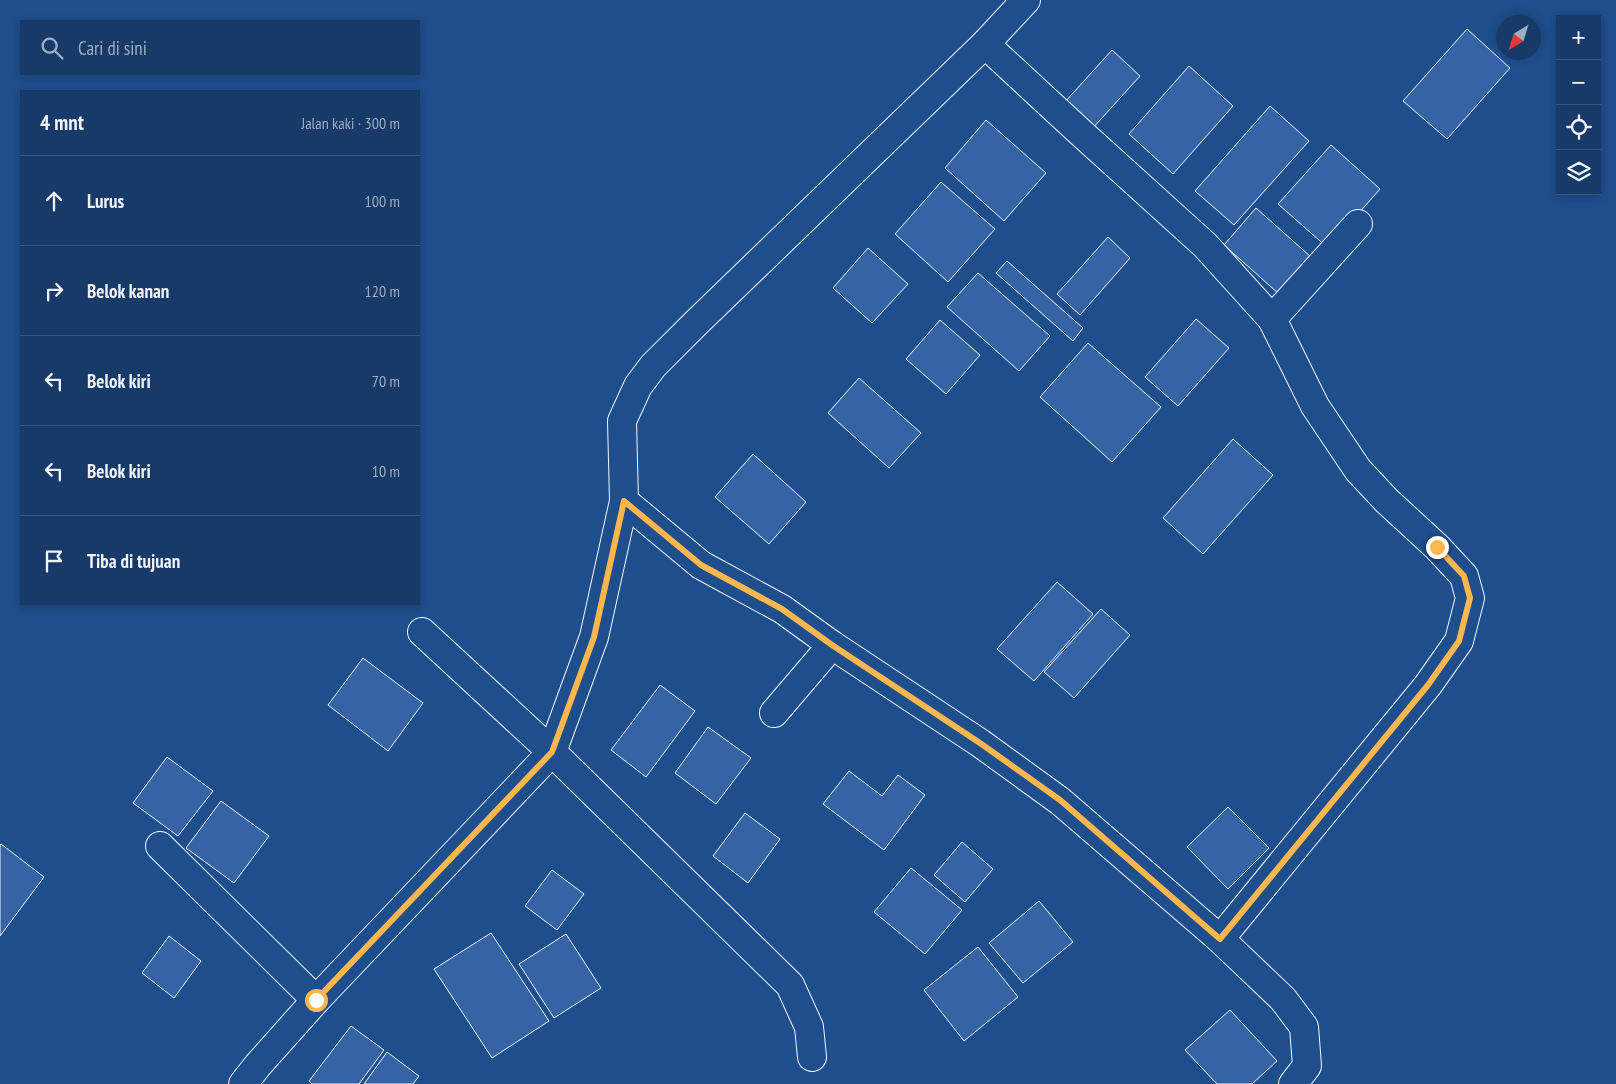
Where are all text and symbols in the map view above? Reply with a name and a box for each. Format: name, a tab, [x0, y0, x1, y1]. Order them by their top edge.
north arrow	[1496, 15, 1541, 60]
map controls	[1556, 15, 1601, 195]
button: +	[1556, 15, 1601, 60]
search box	[20, 20, 420, 75]
icon: search	[38, 34, 66, 62]
text: Cari di sini	[78, 36, 147, 60]
button: −	[1556, 60, 1601, 105]
button: locate	[1556, 105, 1601, 150]
text: 4 mnt	[40, 109, 84, 136]
text: Jalan kaki · 300 m	[301, 113, 400, 133]
button: layers	[1556, 150, 1601, 195]
icon: ahead	[40, 187, 68, 215]
text: Lurus	[87, 189, 124, 213]
text: 100 m	[365, 191, 400, 211]
icon: right	[40, 277, 68, 305]
text: Belok kanan	[87, 279, 169, 303]
text: 120 m	[365, 281, 400, 301]
icon: left	[40, 367, 68, 395]
text: Belok kiri	[87, 369, 151, 393]
text: 70 m	[372, 371, 400, 391]
icon: left	[40, 457, 68, 485]
text: Belok kiri	[87, 459, 151, 483]
text: 10 m	[372, 461, 400, 481]
route end	[1426, 536, 1449, 559]
icon: arrive	[40, 547, 68, 575]
text: Tiba di tujuan	[87, 549, 180, 573]
route start	[305, 989, 328, 1012]

